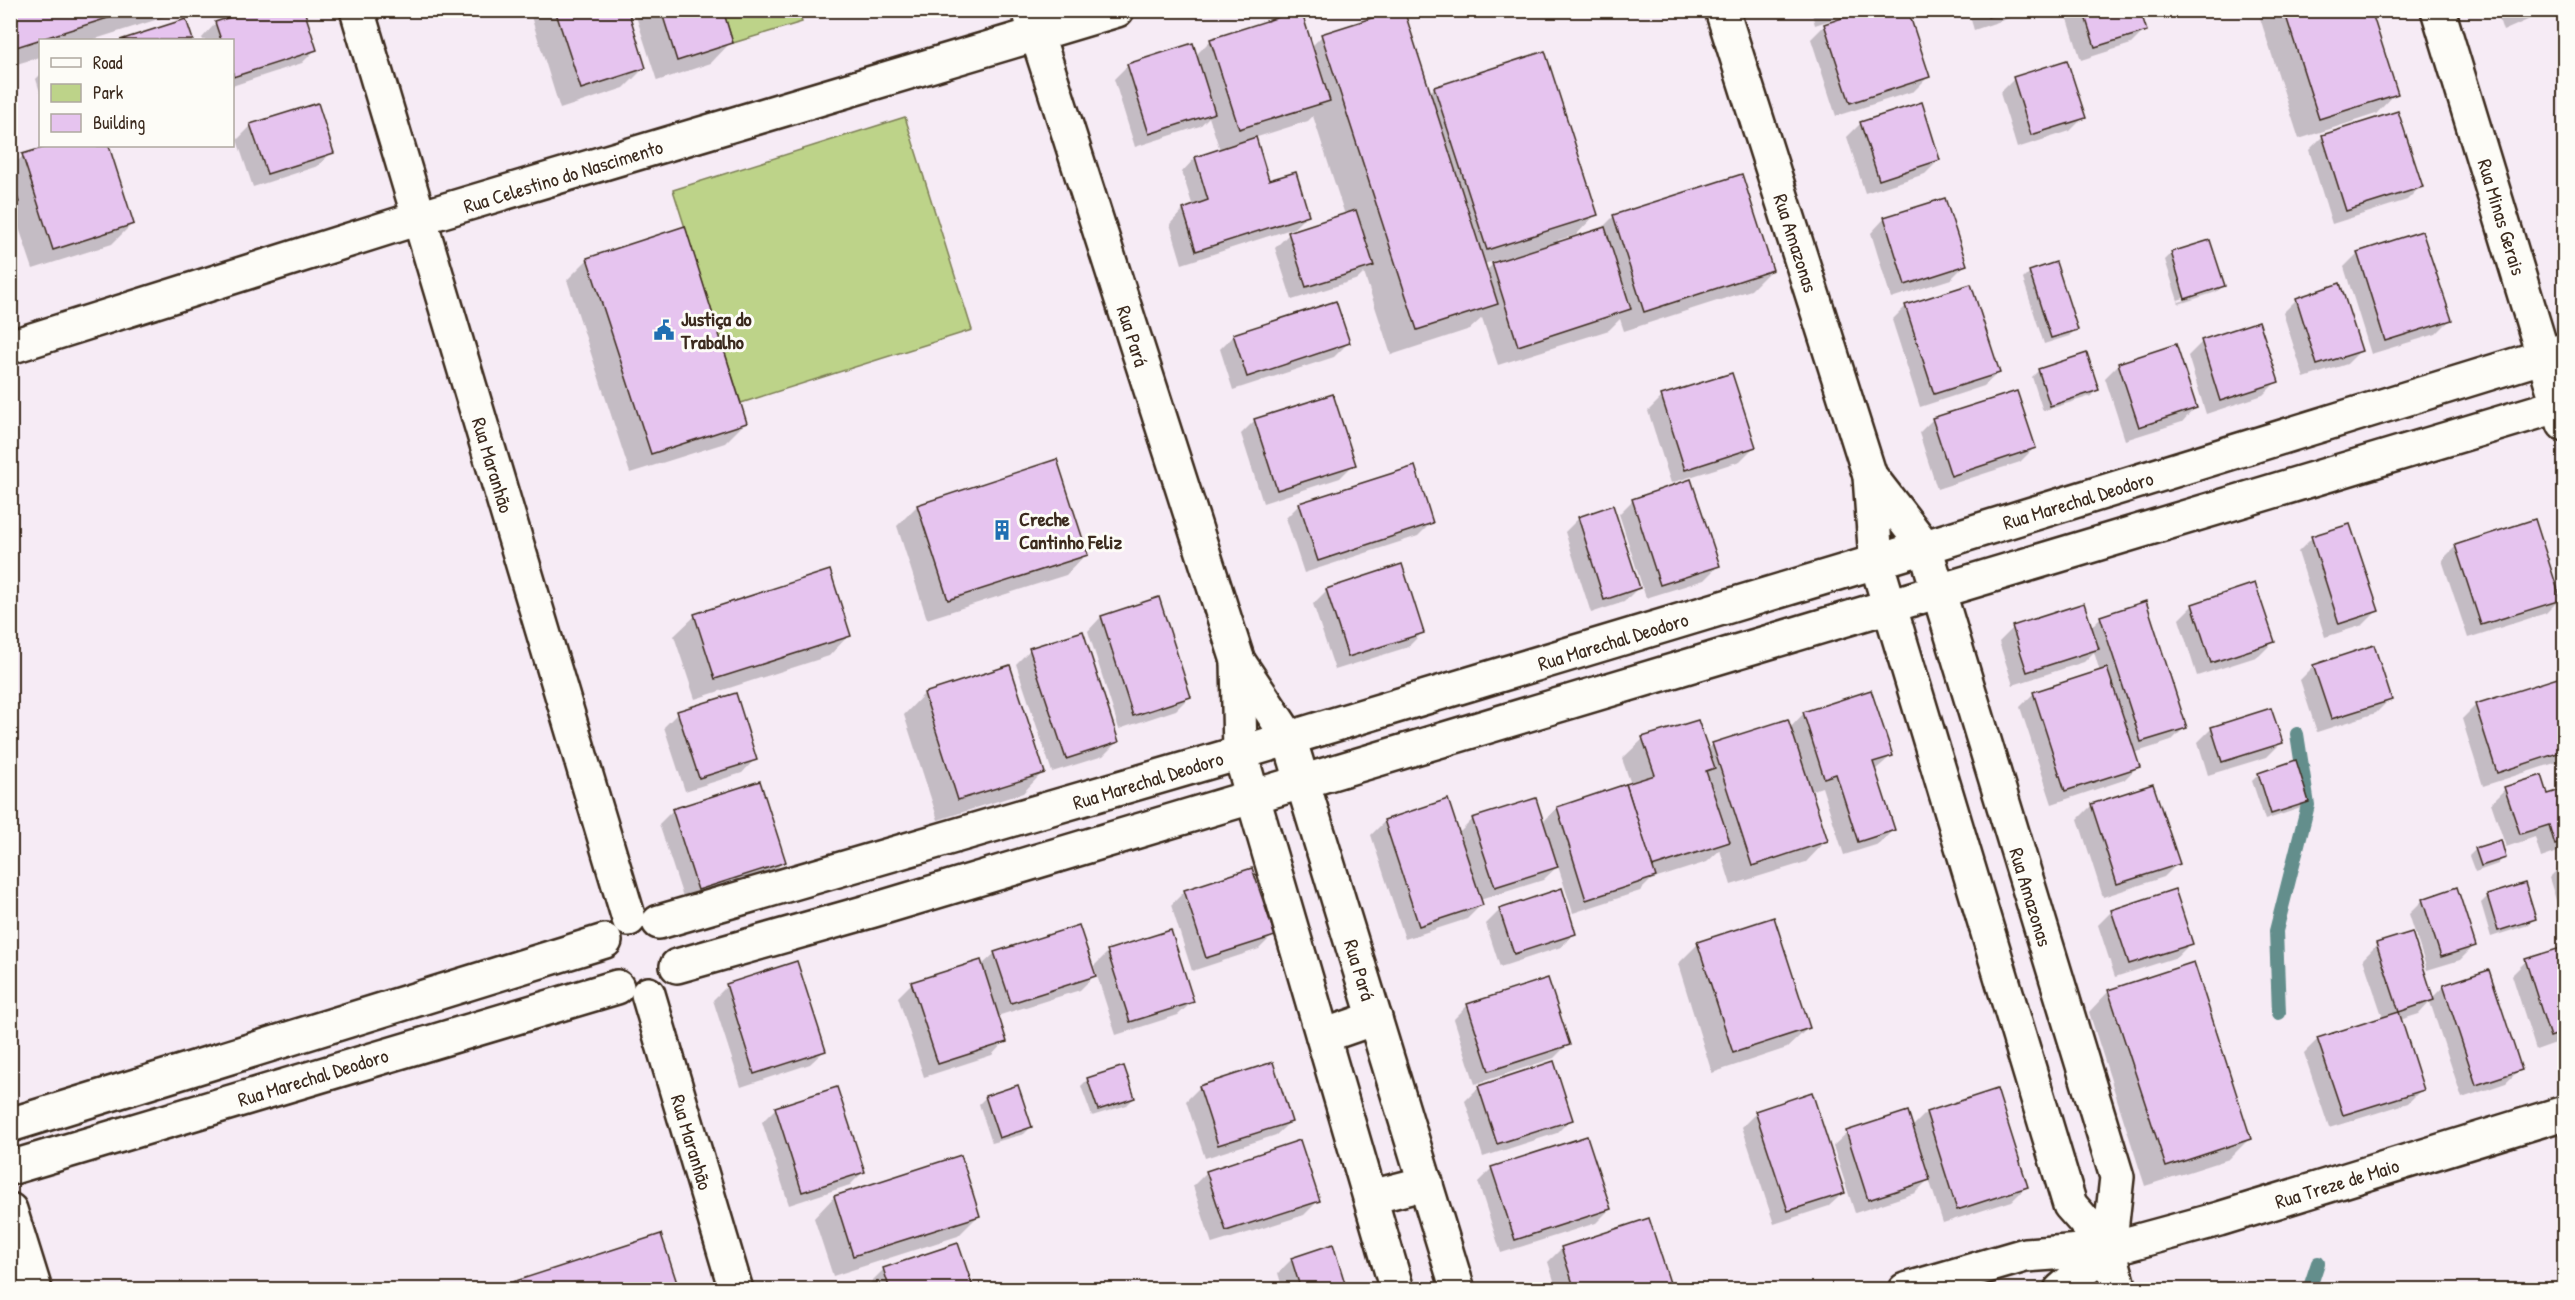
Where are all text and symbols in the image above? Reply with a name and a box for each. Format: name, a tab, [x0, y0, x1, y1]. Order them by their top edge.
legend	[39, 39, 234, 147]
text: Road	[93, 50, 123, 75]
text: Park	[93, 80, 124, 105]
text: Building	[93, 110, 145, 135]
street label: Rua Celestino do Nascimento	[460, 133, 666, 219]
street label: Rua Minas Gerais	[2471, 155, 2533, 279]
street label: Rua Amazonas	[1767, 190, 1825, 296]
street label: Rua Pará	[1110, 302, 1156, 370]
place label: Justiça do Trabalho	[680, 305, 752, 355]
public building icon: Justiça do Trabalho	[652, 318, 676, 342]
street label: Rua Maranhão	[466, 414, 520, 516]
street label: Rua Marechal Deodoro	[1999, 464, 2157, 536]
place label: Creche Cantinho Feliz	[1019, 505, 1123, 555]
building icon: Creche Cantinho Feliz	[990, 518, 1014, 542]
street label: Rua Marechal Deodoro	[1534, 605, 1692, 677]
street label: Rua Marechal Deodoro	[1069, 744, 1227, 816]
street label: Rua Amazonas	[2003, 844, 2059, 950]
street label: Rua Pará	[1338, 936, 1382, 1004]
street label: Rua Marechal Deodoro	[234, 1041, 392, 1113]
street label: Rua Maranhão	[665, 1091, 719, 1193]
street label: Rua Treze de Maio	[2272, 1151, 2402, 1215]

